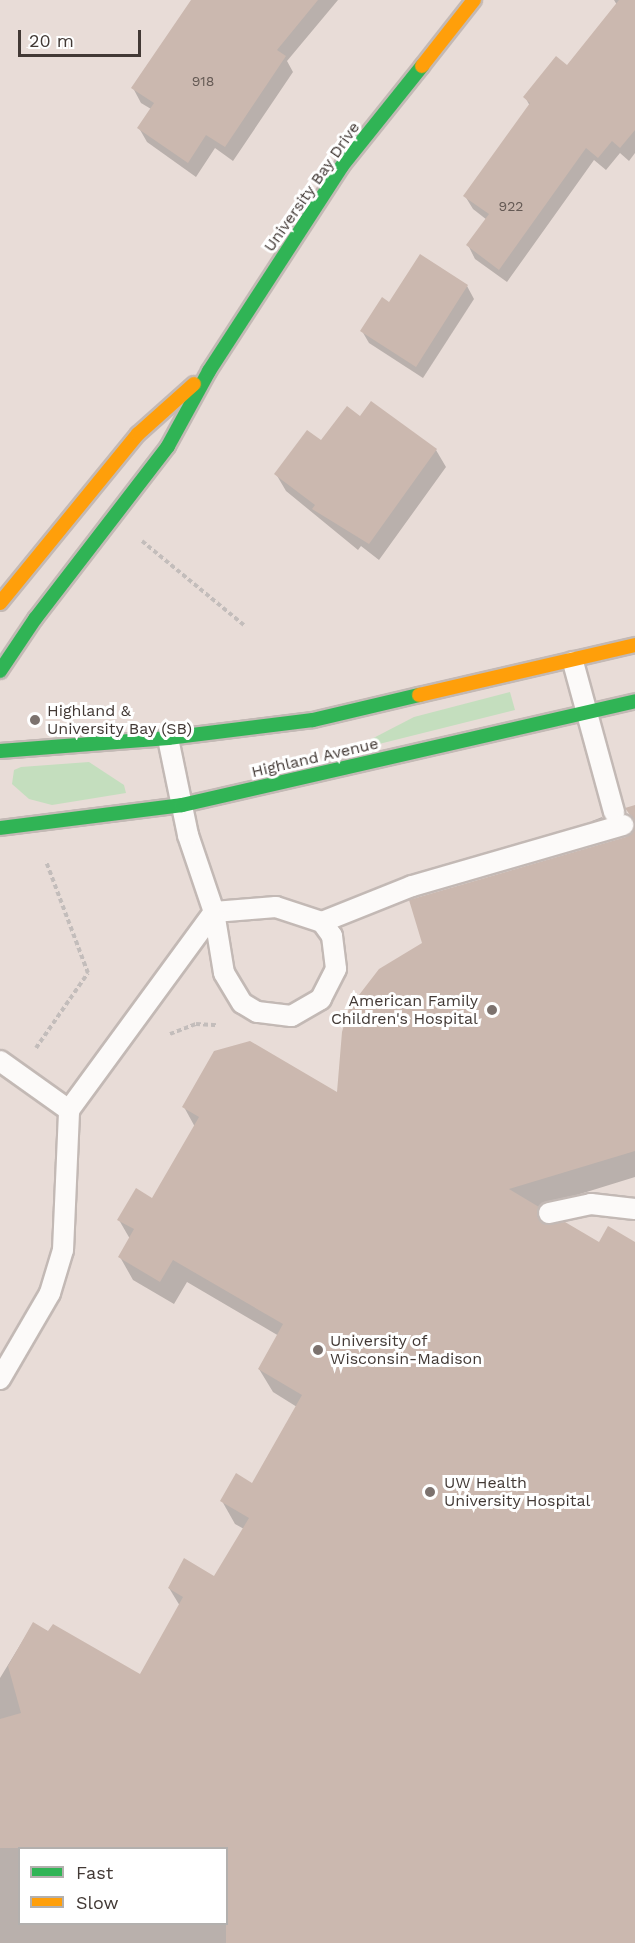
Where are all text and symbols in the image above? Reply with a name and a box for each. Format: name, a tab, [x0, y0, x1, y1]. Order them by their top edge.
scale bar	[21, 18, 144, 56]
text: 20 m	[29, 30, 74, 51]
house number: 918	[192, 73, 214, 89]
street label: University Bay Drive	[260, 118, 364, 256]
house number: 922	[499, 198, 523, 214]
place label: Highland & University Bay (SB)	[47, 701, 193, 739]
marker: Highland & University Bay (SB)	[28, 713, 42, 727]
street label: Highland Avenue	[249, 734, 381, 782]
place label: American Family Children's Hospital	[331, 991, 478, 1029]
marker: American Family Children's Hospital	[483, 1001, 501, 1019]
place label: University of Wisconsin-Madison	[330, 1331, 482, 1369]
marker: University of Wisconsin-Madison	[311, 1343, 325, 1357]
place label: UW Health University Hospital	[444, 1473, 591, 1511]
marker: UW Health University Hospital	[421, 1483, 439, 1501]
legend	[18, 1847, 228, 1925]
text: Fast	[76, 1862, 113, 1883]
text: Slow	[76, 1892, 119, 1913]

